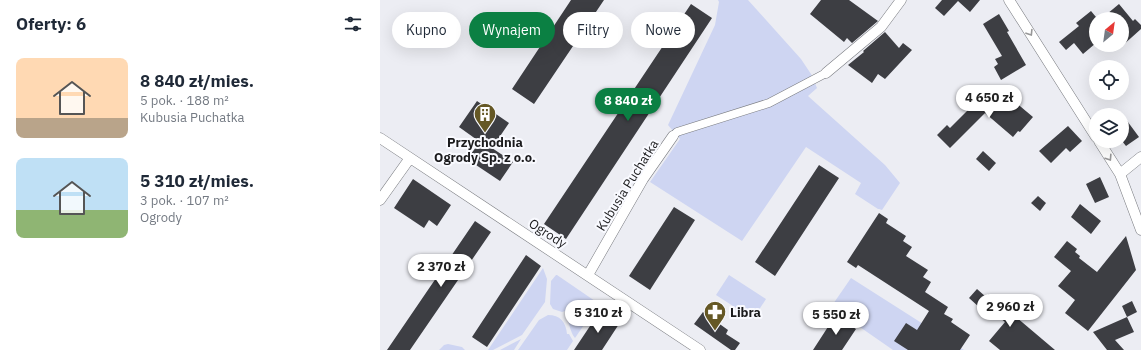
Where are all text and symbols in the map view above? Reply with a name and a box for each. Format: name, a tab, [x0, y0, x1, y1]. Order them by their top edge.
chip: Kupno	[392, 12, 461, 48]
chip: Wynajem	[469, 12, 555, 48]
chip: Filtry	[563, 12, 623, 48]
chip: Nowe	[631, 12, 695, 48]
north arrow	[1089, 12, 1129, 52]
map controls	[1089, 12, 1129, 148]
text: Oferty: 6	[16, 13, 86, 35]
icon: filters	[342, 13, 364, 35]
one-way arrow	[1025, 29, 1032, 36]
button: locate	[1089, 60, 1129, 100]
text: 8 840 zł/mies.	[140, 70, 254, 92]
icon: home	[48, 74, 96, 122]
pin: 4 650 zł	[948, 85, 1030, 119]
pin: 8 840 zł	[587, 88, 669, 122]
text: 4 650 zł	[965, 89, 1013, 106]
text: 5 pok. · 188 m²	[140, 92, 229, 109]
text: 8 840 zł	[604, 92, 652, 109]
building icon: Przychodnia Ogrody Sp. z o.o.	[472, 101, 498, 134]
button: layers	[1089, 108, 1129, 148]
text: Kubusia Puchatka	[140, 109, 244, 126]
place label: Przychodnia Ogrody Sp. z o.o.	[434, 134, 536, 166]
street label: Kubusia Puchatka	[593, 136, 662, 234]
one-way arrow	[1105, 154, 1112, 161]
text: 5 310 zł/mies.	[140, 170, 254, 192]
icon: home	[48, 174, 96, 222]
text: 3 pok. · 107 m²	[140, 192, 229, 209]
text: Ogrody	[140, 209, 182, 226]
street label: Ogrody	[525, 215, 570, 252]
pin: 2 370 zł	[400, 254, 482, 288]
text: 2 370 zł	[417, 258, 465, 275]
pin: 2 960 zł	[969, 294, 1051, 328]
text: 2 960 zł	[986, 298, 1034, 315]
pharmacy icon: Libra	[702, 299, 728, 332]
pin: 5 310 zł	[557, 300, 639, 334]
pin: 5 550 zł	[795, 302, 877, 336]
text: 5 310 zł	[574, 304, 622, 321]
place label: Libra	[730, 304, 761, 321]
text: 5 550 zł	[812, 306, 860, 323]

